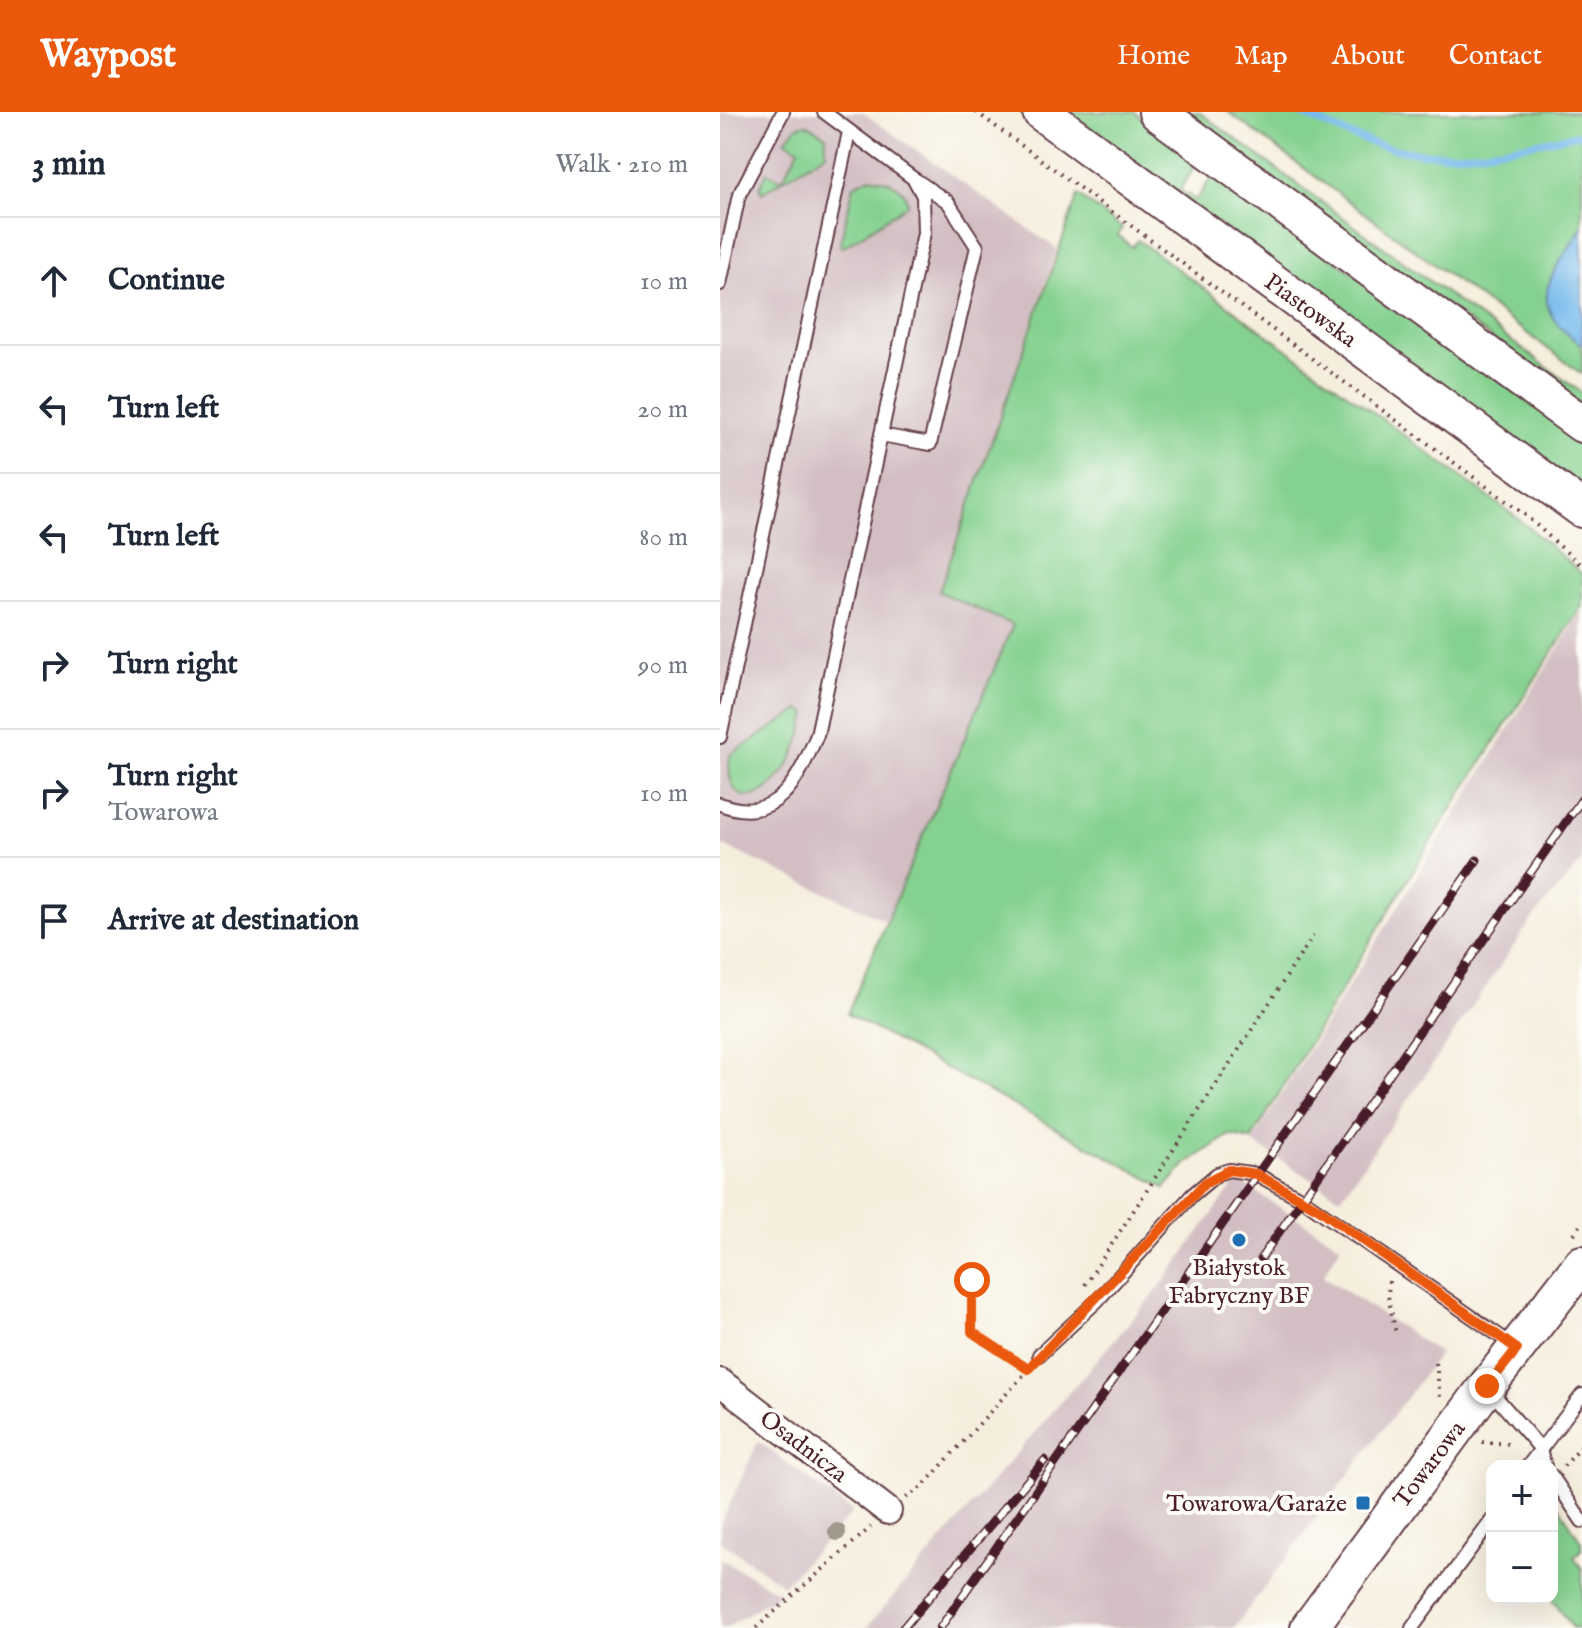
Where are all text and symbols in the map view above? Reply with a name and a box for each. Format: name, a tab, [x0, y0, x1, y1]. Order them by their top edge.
text: Waypost	[40, 32, 176, 80]
text: Home	[1117, 39, 1190, 74]
text: Map	[1234, 39, 1288, 74]
text: About	[1332, 39, 1405, 74]
text: Contact	[1449, 39, 1542, 74]
text: 3 min	[32, 143, 106, 186]
text: Walk · 210 m	[555, 148, 688, 181]
icon: ahead	[32, 259, 76, 303]
text: Continue	[108, 262, 225, 300]
text: 10 m	[640, 265, 688, 298]
street label: Piastowska	[1258, 267, 1363, 356]
icon: left	[32, 387, 76, 431]
text: Turn left	[108, 390, 219, 428]
text: 20 m	[637, 393, 688, 426]
icon: left	[32, 515, 76, 559]
text: Turn left	[108, 518, 219, 556]
text: 80 m	[639, 521, 688, 554]
icon: right	[32, 643, 76, 687]
text: Turn right	[108, 646, 238, 684]
text: 90 m	[638, 649, 688, 682]
text: Turn right	[108, 758, 238, 796]
icon: right	[32, 771, 76, 815]
text: 10 m	[640, 777, 688, 810]
text: Towarowa	[108, 796, 218, 829]
icon: arrive	[32, 899, 76, 943]
text: Arrive at destination	[108, 902, 359, 940]
marker: Białystok Fabryczny BF	[1230, 1231, 1248, 1249]
place label: Białystok Fabryczny BF	[1169, 1253, 1309, 1312]
route start	[954, 1262, 990, 1298]
route end	[1469, 1368, 1505, 1404]
street label: Osadnicza	[753, 1404, 854, 1491]
street label: Towarowa	[1387, 1414, 1474, 1515]
map controls	[1486, 1460, 1558, 1604]
button: +	[1486, 1460, 1558, 1532]
place label: Towarowa/Garaże	[1166, 1489, 1347, 1520]
marker: Towarowa/Garaże	[1354, 1494, 1372, 1512]
button: −	[1486, 1532, 1558, 1604]

